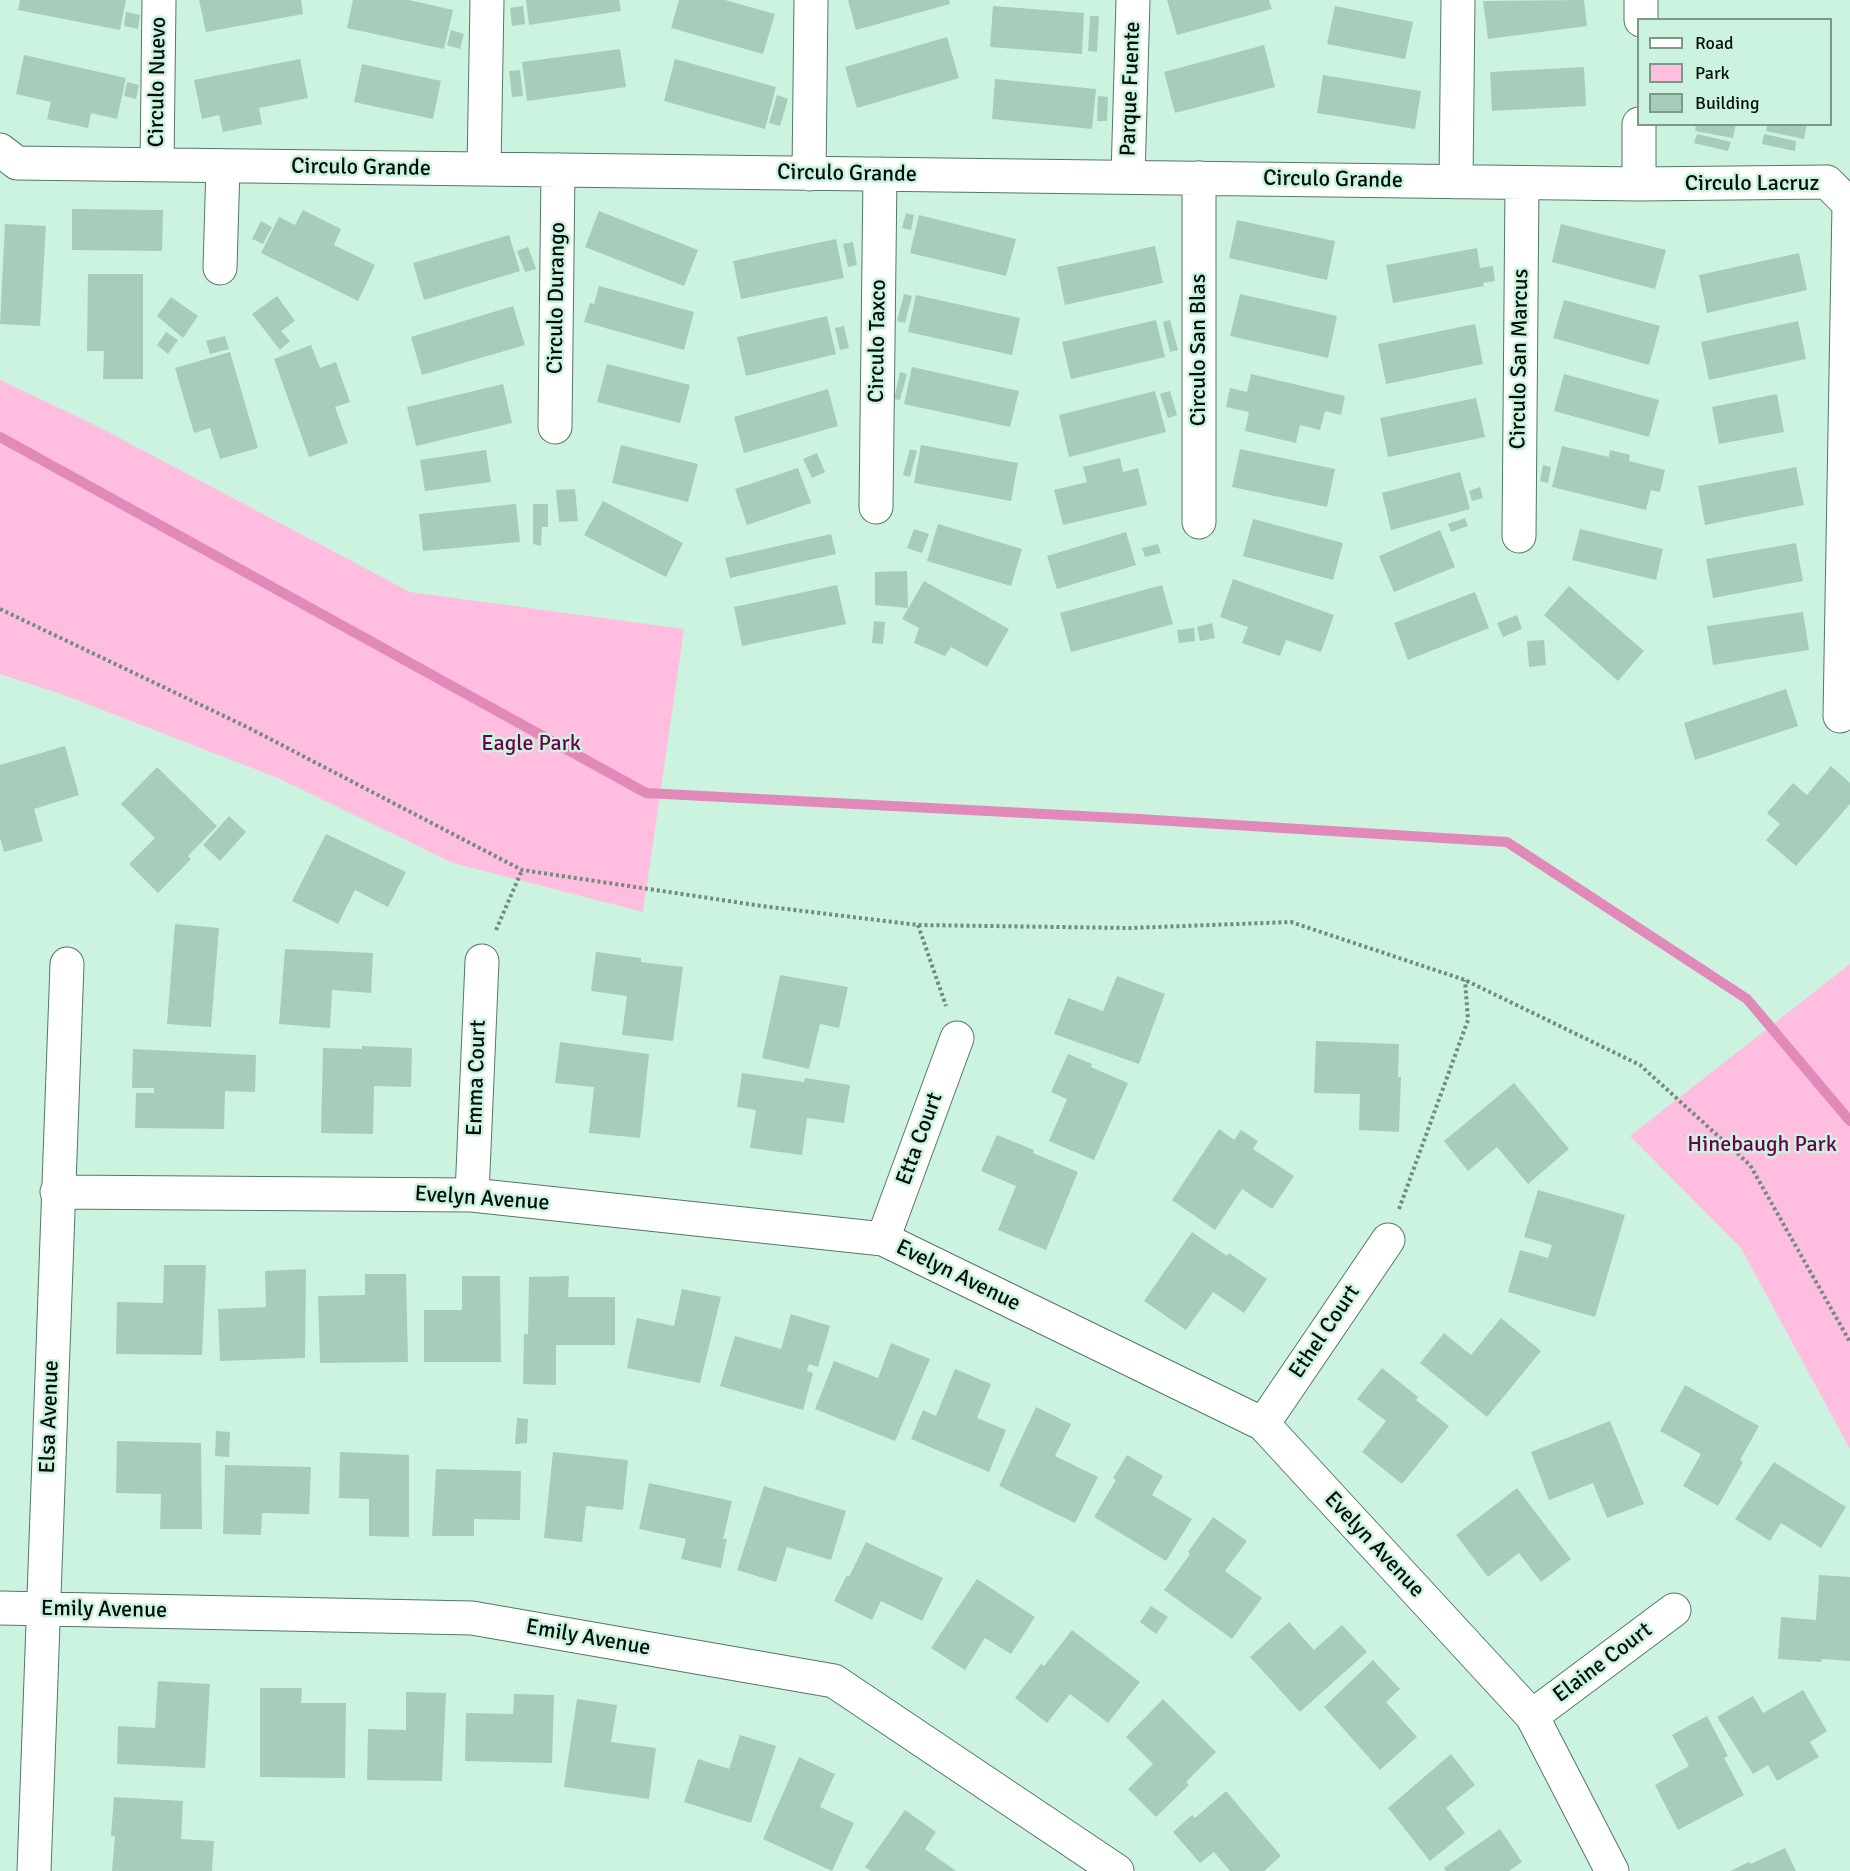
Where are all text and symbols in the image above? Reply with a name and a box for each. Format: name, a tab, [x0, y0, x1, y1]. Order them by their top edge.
street label: Circulo Nuevo	[144, 16, 172, 148]
legend	[1637, 18, 1832, 126]
street label: Parque Fuente	[1115, 21, 1147, 157]
text: Road	[1695, 32, 1734, 54]
text: Park	[1695, 62, 1730, 84]
text: Building	[1695, 92, 1759, 114]
street label: Circulo Grande	[291, 154, 431, 182]
street label: Circulo Grande	[777, 160, 917, 188]
street label: Circulo Grande	[1263, 166, 1403, 194]
street label: Circulo Lacruz	[1685, 171, 1819, 197]
street label: Circulo Durango	[542, 222, 572, 374]
street label: Circulo San Marcus	[1505, 268, 1535, 450]
street label: Circulo San Blas	[1186, 274, 1212, 426]
street label: Circulo Taxco	[864, 279, 892, 403]
park label: Eagle Park	[481, 731, 581, 757]
street label: Emma Court	[462, 1019, 492, 1137]
street label: Etta Court	[891, 1089, 949, 1189]
park label: Hinebaugh Park	[1687, 1132, 1837, 1158]
street label: Evelyn Avenue	[414, 1181, 550, 1217]
street label: Evelyn Avenue	[892, 1235, 1024, 1317]
street label: Ethel Court	[1284, 1280, 1366, 1384]
street label: Elsa Avenue	[35, 1360, 65, 1474]
street label: Evelyn Avenue	[1318, 1487, 1430, 1603]
street label: Emily Avenue	[41, 1596, 167, 1624]
street label: Emily Avenue	[524, 1614, 652, 1662]
street label: Elaine Court	[1548, 1617, 1658, 1709]

